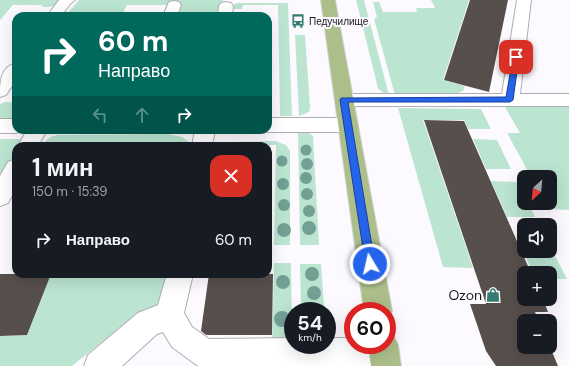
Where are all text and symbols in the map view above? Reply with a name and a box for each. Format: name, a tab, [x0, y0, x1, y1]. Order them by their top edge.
bus stop icon: Педучилище	[290, 13, 306, 29]
place label: Педучилище	[309, 15, 369, 28]
text: 60 m	[98, 23, 168, 60]
icon: right	[32, 28, 84, 80]
pin	[499, 40, 533, 74]
icon: arrive	[505, 46, 527, 68]
text: Направо	[98, 59, 170, 83]
icon: left	[89, 104, 111, 126]
icon: ahead	[131, 104, 153, 126]
icon: right	[173, 104, 195, 126]
text: 1 мин	[32, 152, 93, 183]
button: close	[210, 155, 252, 197]
north arrow	[517, 170, 557, 210]
map controls	[517, 170, 557, 354]
text: 150 m · 15:39	[32, 183, 108, 200]
button: sound	[517, 218, 557, 258]
icon: right	[32, 229, 54, 251]
text: Направо	[66, 230, 130, 250]
text: 60 m	[215, 230, 252, 250]
position arrow	[349, 243, 391, 285]
button: +	[517, 266, 557, 306]
place label: Ozon	[448, 286, 482, 304]
shop icon: Ozon	[485, 287, 501, 303]
speed limit sign: 60	[344, 302, 396, 354]
text: 54	[297, 310, 323, 336]
button: −	[517, 314, 557, 354]
text: km/h	[298, 331, 322, 344]

